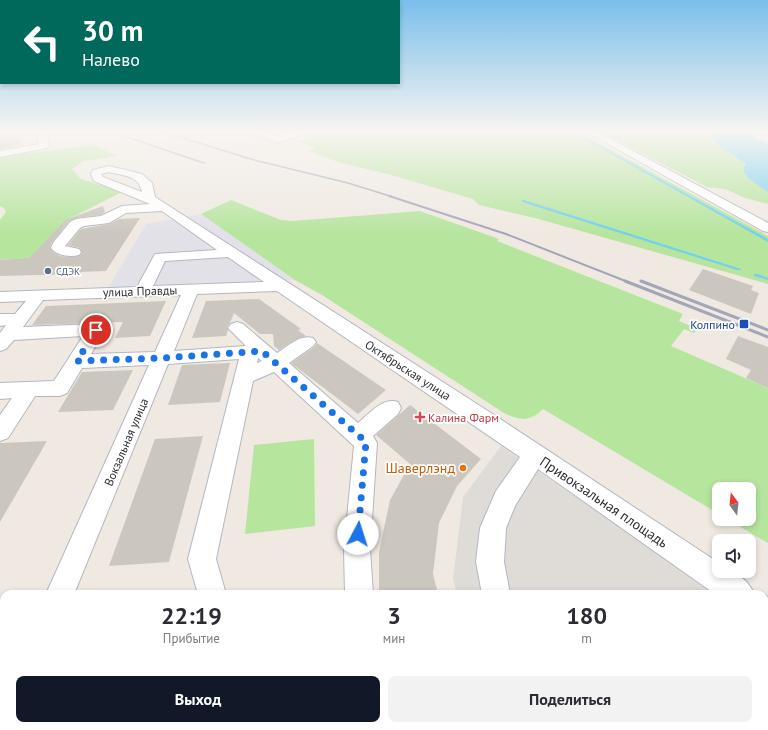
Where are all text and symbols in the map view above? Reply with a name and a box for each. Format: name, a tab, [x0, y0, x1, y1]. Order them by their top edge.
text: 30 m	[82, 12, 143, 49]
icon: left	[16, 16, 68, 68]
text: Налево	[82, 48, 140, 71]
place label: СДЭК	[56, 265, 80, 278]
marker: СДЭК	[43, 266, 53, 276]
street label: улица Правды	[103, 282, 177, 300]
pin	[79, 313, 113, 347]
place label: Колпино	[690, 317, 735, 332]
marker: Колпино	[738, 318, 750, 330]
icon: arrive	[85, 319, 107, 341]
street label: Октябрьская улица	[362, 337, 454, 403]
street label: Вокзальная улица	[101, 396, 151, 488]
place label: Калина Фарм	[428, 410, 499, 425]
marker: Калина Фарм	[415, 412, 425, 422]
street label: Привокзальная площадь	[536, 452, 672, 552]
place label: Шаверлэнд	[386, 459, 455, 477]
marker: Шаверлэнд	[458, 463, 468, 473]
north arrow	[712, 482, 756, 526]
map controls	[712, 482, 756, 578]
position arrow	[337, 513, 379, 555]
button: sound	[712, 534, 756, 578]
text: 22:19	[161, 600, 222, 631]
text: 3	[387, 600, 401, 631]
text: 180	[566, 600, 607, 631]
text: Прибытие	[163, 630, 220, 647]
text: мин	[383, 630, 405, 647]
text: m	[581, 630, 592, 647]
button: Выход	[16, 676, 380, 722]
button: Поделиться	[388, 676, 752, 722]

